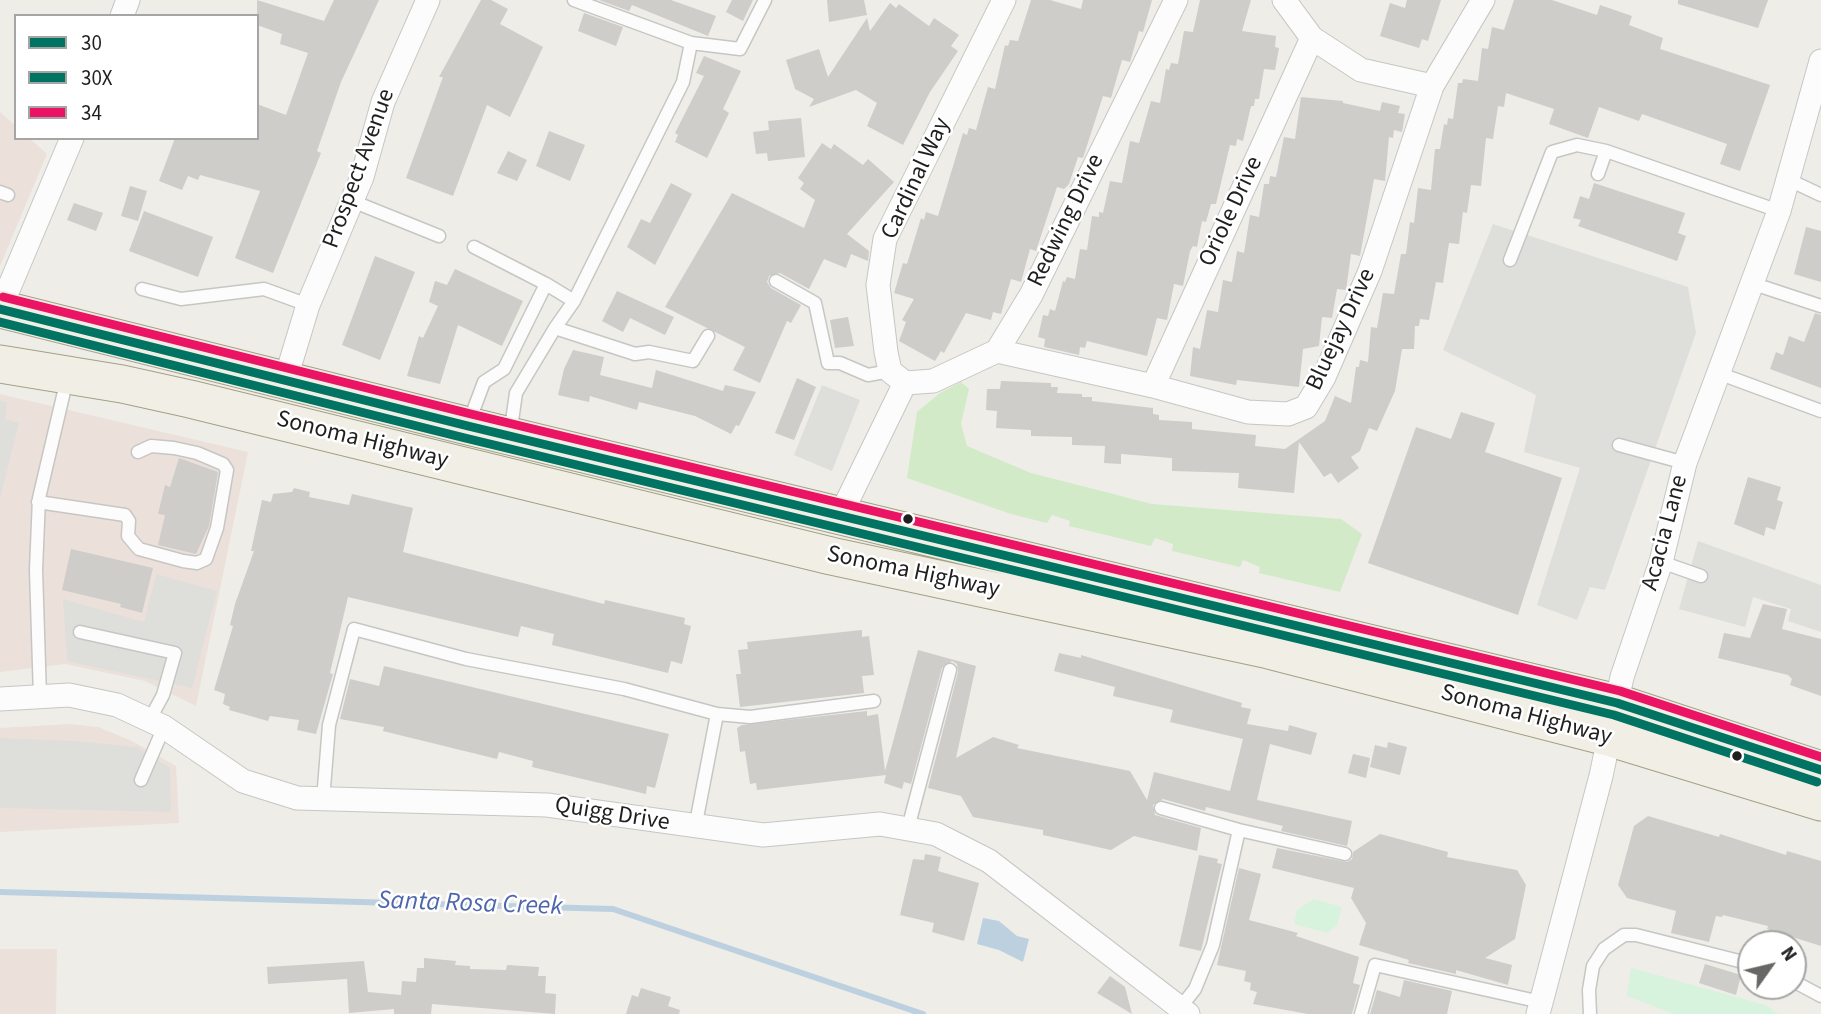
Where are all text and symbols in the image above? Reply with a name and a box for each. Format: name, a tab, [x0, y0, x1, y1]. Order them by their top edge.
legend	[14, 14, 259, 140]
text: 30	[81, 28, 102, 58]
text: 30X	[81, 63, 113, 93]
street label: Prospect Avenue	[318, 85, 402, 253]
text: 34	[81, 98, 102, 128]
street label: Cardinal Way	[876, 114, 958, 244]
street label: Redwing Drive	[1023, 150, 1111, 292]
street label: Oriole Drive	[1194, 152, 1270, 272]
street label: Bluejay Drive	[1301, 264, 1383, 396]
street label: Sonoma Highway	[273, 406, 451, 476]
street label: Acacia Lane	[1637, 472, 1695, 594]
unlabelled marker	[901, 512, 915, 526]
street label: Sonoma Highway	[824, 541, 1002, 605]
street label: Sonoma Highway	[1437, 679, 1615, 753]
unlabelled marker	[1730, 749, 1744, 763]
street label: Quigg Drive	[553, 792, 671, 838]
water label: Santa Rosa Creek	[377, 886, 563, 924]
north arrow	[1737, 930, 1807, 1000]
text: N	[1773, 941, 1803, 967]

